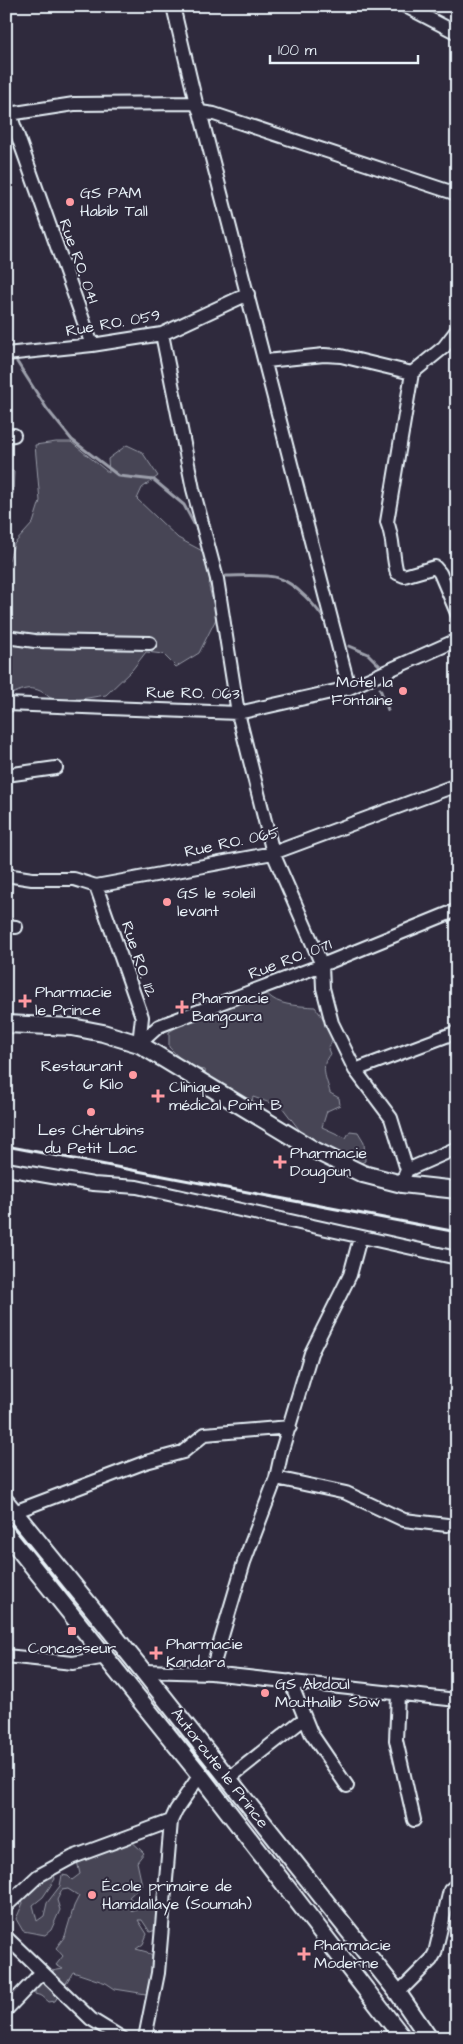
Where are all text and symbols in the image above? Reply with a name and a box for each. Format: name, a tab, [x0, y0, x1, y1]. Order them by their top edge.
scale bar	[270, 32, 418, 64]
text: 100 m	[278, 40, 317, 61]
place label: GS PAM Habib Tall	[80, 182, 148, 222]
marker: GS PAM Habib Tall	[64, 196, 76, 208]
street label: Rue RO. 041	[54, 216, 104, 306]
street label: Rue RO. 059	[64, 304, 162, 342]
place label: Motel la Fontaine	[331, 671, 393, 711]
street label: Rue RO. 063	[146, 681, 240, 705]
marker: Motel la Fontaine	[397, 685, 409, 697]
street label: Rue RO. 065	[182, 821, 282, 863]
place label: GS le soleil levant	[177, 882, 255, 922]
marker: GS le soleil levant	[161, 896, 173, 908]
street label: Rue RO. 112	[116, 918, 162, 1000]
street label: Rue RO. 071	[245, 933, 335, 985]
place label: Pharmacie le Prince	[35, 981, 112, 1021]
place label: Pharmacie Bangoura	[192, 987, 269, 1028]
marker: Pharmacie le Prince	[19, 995, 31, 1007]
marker: Pharmacie Bangoura	[176, 1001, 188, 1013]
place label: Restaurant 6 Kilo	[41, 1055, 124, 1095]
marker: Restaurant 6 Kilo	[127, 1069, 139, 1081]
place label: Clinique médical Point B	[169, 1076, 282, 1116]
marker: Clinique médical Point B	[151, 1089, 165, 1103]
marker: Les Chérubins du Petit Lac	[85, 1106, 97, 1118]
place label: Les Chérubins du Petit Lac	[38, 1119, 144, 1159]
place label: Pharmacie Dougoun	[290, 1142, 367, 1183]
marker: Pharmacie Dougoun	[274, 1156, 286, 1168]
marker: Concasseur	[66, 1625, 78, 1637]
place label: Pharmacie Kandara	[166, 1633, 243, 1673]
place label: Concasseur	[28, 1637, 116, 1659]
marker: Pharmacie Kandara	[150, 1647, 162, 1659]
place label: GS Abdoul Mouthalib Sow	[275, 1673, 381, 1713]
marker: GS Abdoul Mouthalib Sow	[259, 1687, 271, 1699]
street label: Autoroute le Prince	[166, 1703, 274, 1833]
place label: École primaire de Hamdallaye (Soumah)	[102, 1875, 252, 1916]
marker: École primaire de Hamdallaye (Soumah)	[86, 1889, 98, 1901]
place label: Pharmacie Moderne	[314, 1934, 391, 1974]
marker: Pharmacie Moderne	[298, 1948, 310, 1960]

